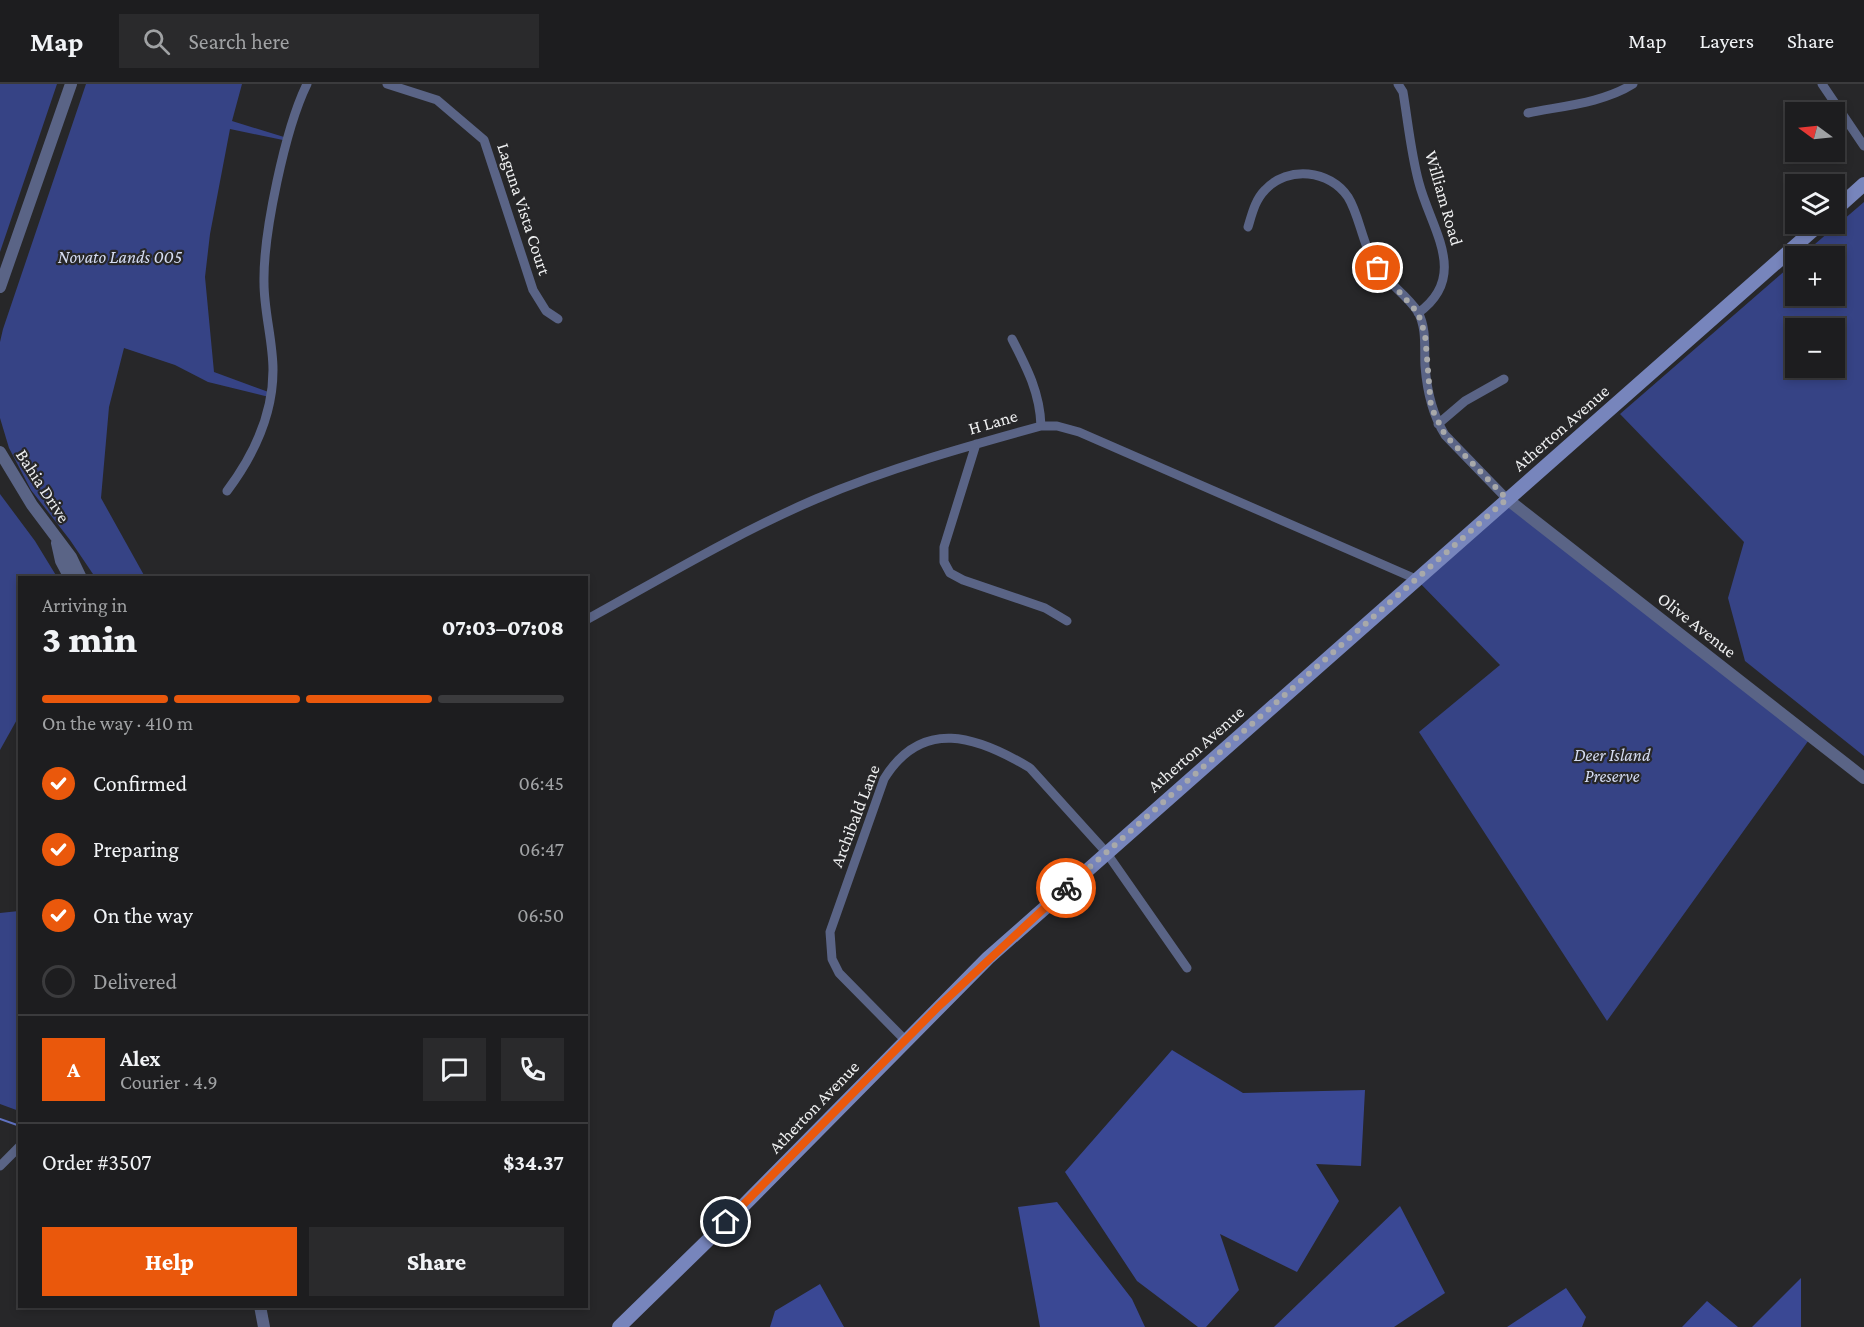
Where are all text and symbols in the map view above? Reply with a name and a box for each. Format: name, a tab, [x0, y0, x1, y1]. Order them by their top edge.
search box	[119, 14, 539, 68]
icon: search	[140, 25, 173, 58]
text: Map	[30, 26, 83, 57]
text: Search here	[188, 29, 289, 54]
text: Map	[1628, 29, 1667, 53]
text: Layers	[1700, 29, 1754, 53]
text: Share	[1787, 29, 1834, 53]
north arrow	[1785, 102, 1845, 162]
map controls	[1785, 102, 1845, 378]
street label: Laguna Vista Court	[493, 140, 555, 279]
street label: William Road	[1421, 148, 1467, 248]
button: layers	[1785, 174, 1845, 234]
pin	[1352, 242, 1403, 293]
button: +	[1785, 246, 1845, 306]
park label: Novato Lands 005	[58, 247, 183, 267]
icon: bag	[1361, 251, 1394, 284]
button: −	[1785, 318, 1845, 378]
street label: Atherton Avenue	[1509, 381, 1613, 475]
street label: H Lane	[966, 405, 1020, 439]
street label: Bahia Drive	[12, 446, 74, 526]
street label: Olive Avenue	[1654, 588, 1740, 662]
text: Arriving in	[42, 594, 127, 616]
text: 07:03–07:08	[442, 615, 564, 640]
text: 3 min	[42, 617, 137, 660]
street label: Atherton Avenue	[1144, 702, 1248, 796]
text: On the way · 410 m	[42, 712, 193, 734]
park label: Deer Island Preserve	[1574, 745, 1651, 786]
street label: Archibald Lane	[826, 762, 884, 870]
icon: check	[42, 767, 75, 800]
text: Confirmed	[93, 771, 187, 796]
text: 06:45	[518, 772, 564, 794]
icon: check	[42, 833, 75, 866]
text: Preparing	[93, 837, 179, 862]
text: 06:47	[519, 838, 564, 860]
courier	[1036, 858, 1096, 918]
icon: bike	[1050, 872, 1083, 905]
icon: check	[42, 899, 75, 932]
text: On the way	[93, 903, 193, 928]
text: 06:50	[517, 904, 564, 926]
text: Delivered	[93, 969, 177, 994]
button: chat	[423, 1038, 486, 1101]
button: phone	[501, 1038, 564, 1101]
text: Alex	[120, 1046, 161, 1071]
text: A	[67, 1057, 80, 1082]
street label: Atherton Avenue	[765, 1057, 863, 1157]
text: Courier · 4.9	[120, 1071, 218, 1093]
text: Order #3507	[42, 1150, 151, 1175]
text: $34.37	[503, 1150, 564, 1175]
pin	[700, 1196, 751, 1247]
icon: home	[709, 1205, 742, 1238]
button: Help	[42, 1227, 297, 1296]
button: Share	[309, 1227, 564, 1296]

